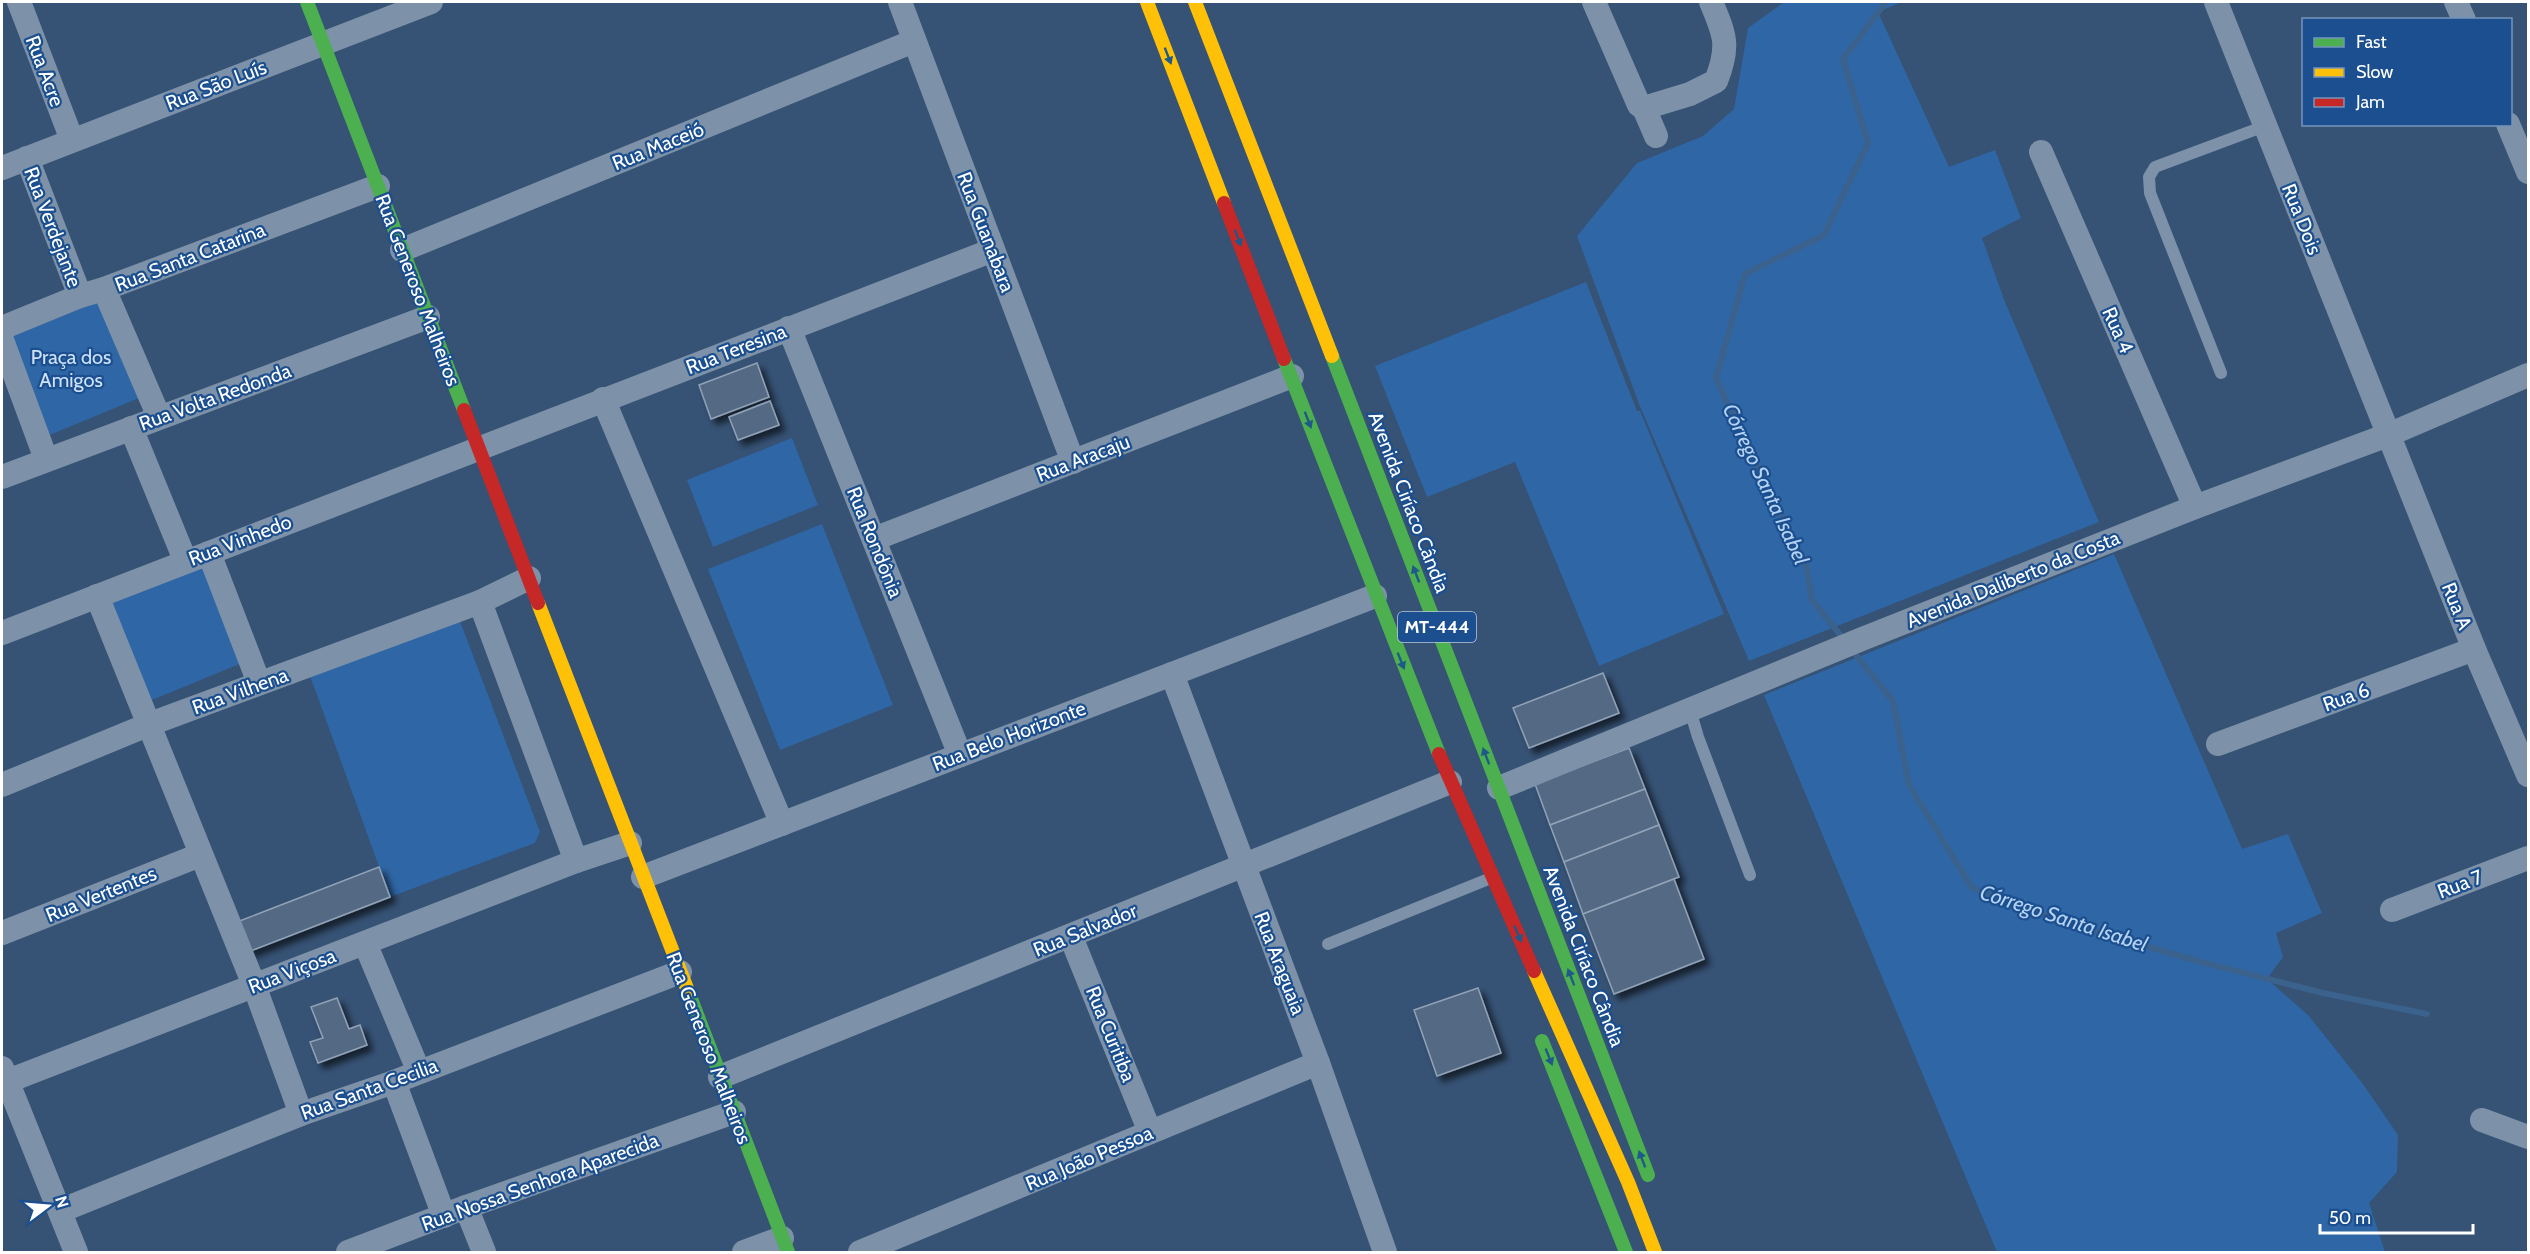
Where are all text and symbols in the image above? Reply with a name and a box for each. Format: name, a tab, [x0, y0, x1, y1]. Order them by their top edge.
legend	[2302, 18, 2512, 126]
text: Fast	[2356, 31, 2387, 53]
street label: Rua Acre	[21, 32, 69, 110]
one-way arrow	[1164, 47, 1173, 65]
street label: Rua São Luís	[162, 55, 270, 115]
text: Slow	[2356, 61, 2393, 83]
text: Jam	[2355, 91, 2385, 113]
street label: Rua Maceió	[609, 117, 707, 175]
street label: Rua Verdejante	[19, 164, 87, 290]
street label: Rua Guanabara	[952, 168, 1020, 296]
street label: Rua Dois	[2277, 180, 2327, 258]
street label: Rua Generoso Malheiros	[370, 191, 466, 389]
street label: Rua Santa Catarina	[112, 217, 269, 297]
one-way arrow	[1234, 229, 1243, 247]
street label: Rua 4	[2097, 303, 2139, 357]
street label: Rua Teresina	[683, 319, 790, 379]
park label: Praça dos Amigos	[31, 345, 111, 392]
street label: Rua Volta Redonda	[136, 358, 295, 436]
water label: Córrego Santa Isabel	[1718, 400, 1814, 569]
street label: Avenida Ciríaco Cândia	[1363, 408, 1455, 596]
one-way arrow	[1304, 411, 1314, 429]
street label: Rua Aracaju	[1033, 429, 1133, 487]
street label: Rua Rondônia	[842, 483, 908, 601]
street label: Rua Vinhedo	[185, 509, 295, 571]
street label: Avenida Daliberto da Costa	[1903, 525, 2123, 633]
one-way arrow	[1411, 564, 1421, 582]
street label: Rua A	[2437, 579, 2478, 634]
road number: MT-444	[1398, 612, 1476, 642]
one-way arrow	[1396, 652, 1406, 670]
street label: Rua Vilhena	[189, 662, 292, 719]
street label: Rua 6	[2319, 678, 2373, 716]
street label: Rua Belo Horizonte	[929, 696, 1089, 776]
one-way arrow	[1481, 746, 1491, 764]
street label: Rua Vertentes	[42, 861, 160, 927]
street label: Avenida Ciríaco Cândia	[1538, 862, 1630, 1050]
street label: Rua 7	[2434, 864, 2486, 904]
water label: Córrego Santa Isabel	[1977, 879, 2151, 957]
street label: Rua Salvador	[1030, 898, 1141, 962]
street label: Rua Araguaia	[1249, 908, 1311, 1018]
one-way arrow	[1513, 926, 1523, 944]
street label: Rua Viçosa	[245, 943, 339, 999]
street label: Rua Generoso Malheiros	[661, 949, 757, 1147]
one-way arrow	[1566, 968, 1576, 986]
street label: Rua Curitiba	[1081, 983, 1141, 1086]
one-way arrow	[1544, 1049, 1554, 1067]
street label: Rua Santa Cecilia	[297, 1053, 441, 1125]
street label: Rua João Pessoa	[1022, 1120, 1157, 1196]
street label: Rua Nossa Senhora Aparecida	[418, 1128, 662, 1236]
one-way arrow	[1636, 1150, 1646, 1168]
north arrow	[18, 1176, 78, 1236]
text: N	[51, 1194, 73, 1210]
scale bar	[2320, 1197, 2473, 1235]
text: 50 m	[2329, 1207, 2371, 1229]

